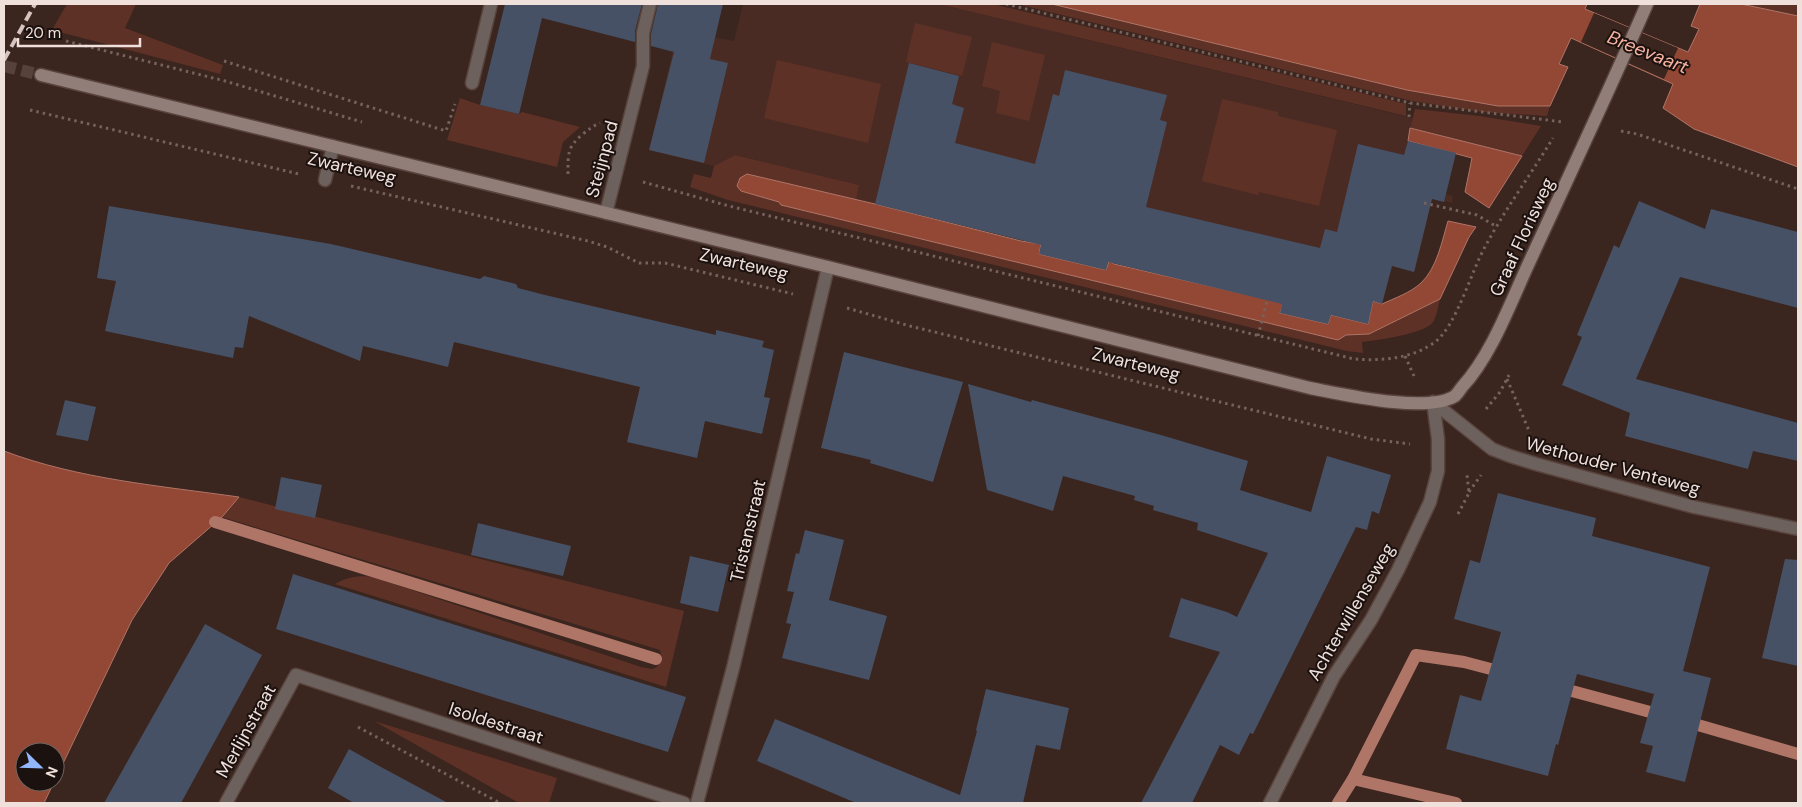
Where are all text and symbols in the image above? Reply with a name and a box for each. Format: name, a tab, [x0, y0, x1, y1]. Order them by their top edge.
scale bar	[18, 15, 140, 47]
text: 20 m	[25, 23, 61, 43]
water label: Breevaart	[1604, 24, 1693, 80]
street label: Steijnpad	[580, 118, 624, 200]
street label: Zwarteweg	[306, 146, 398, 190]
street label: Graaf Florisweg	[1484, 174, 1560, 300]
street label: Zwarteweg	[698, 242, 790, 286]
street label: Zwarteweg	[1089, 341, 1183, 387]
street label: Wethouder Venteweg	[1523, 431, 1703, 501]
street label: Tristanstraat	[725, 477, 771, 585]
street label: Achterwillenseweg	[1302, 539, 1400, 685]
street label: Merlijnstraat	[210, 680, 282, 782]
street label: Isoldestraat	[446, 696, 546, 750]
north arrow	[15, 742, 65, 792]
text: N	[42, 764, 62, 780]

